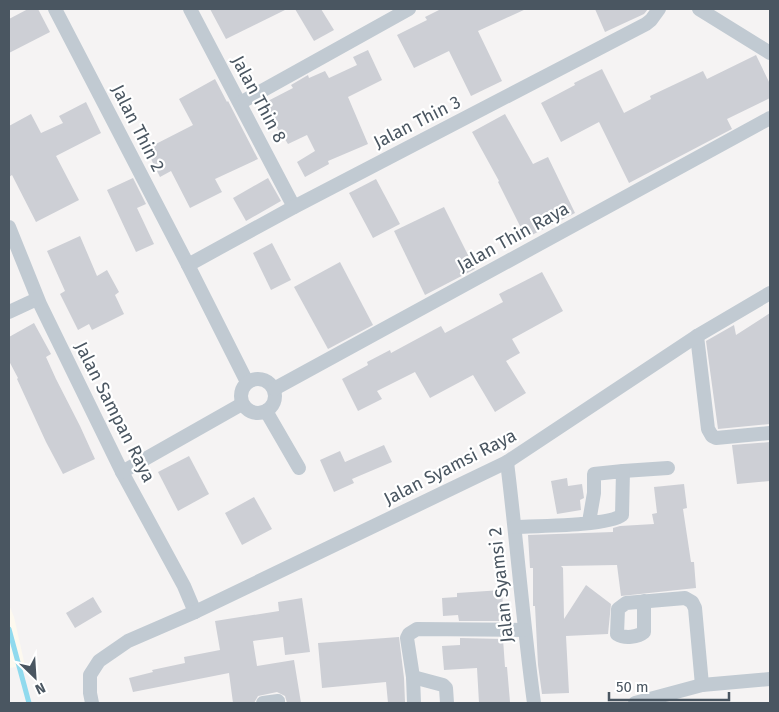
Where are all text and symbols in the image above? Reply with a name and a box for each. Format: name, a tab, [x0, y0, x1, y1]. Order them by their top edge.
street label: Jalan Thin 8	[227, 52, 291, 146]
street label: Jalan Thin 2	[107, 81, 169, 175]
street label: Jalan Thin 3	[370, 91, 464, 153]
street label: Jalan Thin Raya	[453, 197, 573, 277]
street label: Jalan Sampan Raya	[70, 338, 160, 486]
street label: Jalan Syamsi Raya	[380, 424, 520, 510]
street label: Jalan Syamsi 2	[484, 526, 518, 644]
north arrow	[10, 652, 60, 702]
scale bar	[609, 670, 729, 702]
text: 50 m	[616, 678, 649, 696]
text: N	[32, 679, 48, 698]

